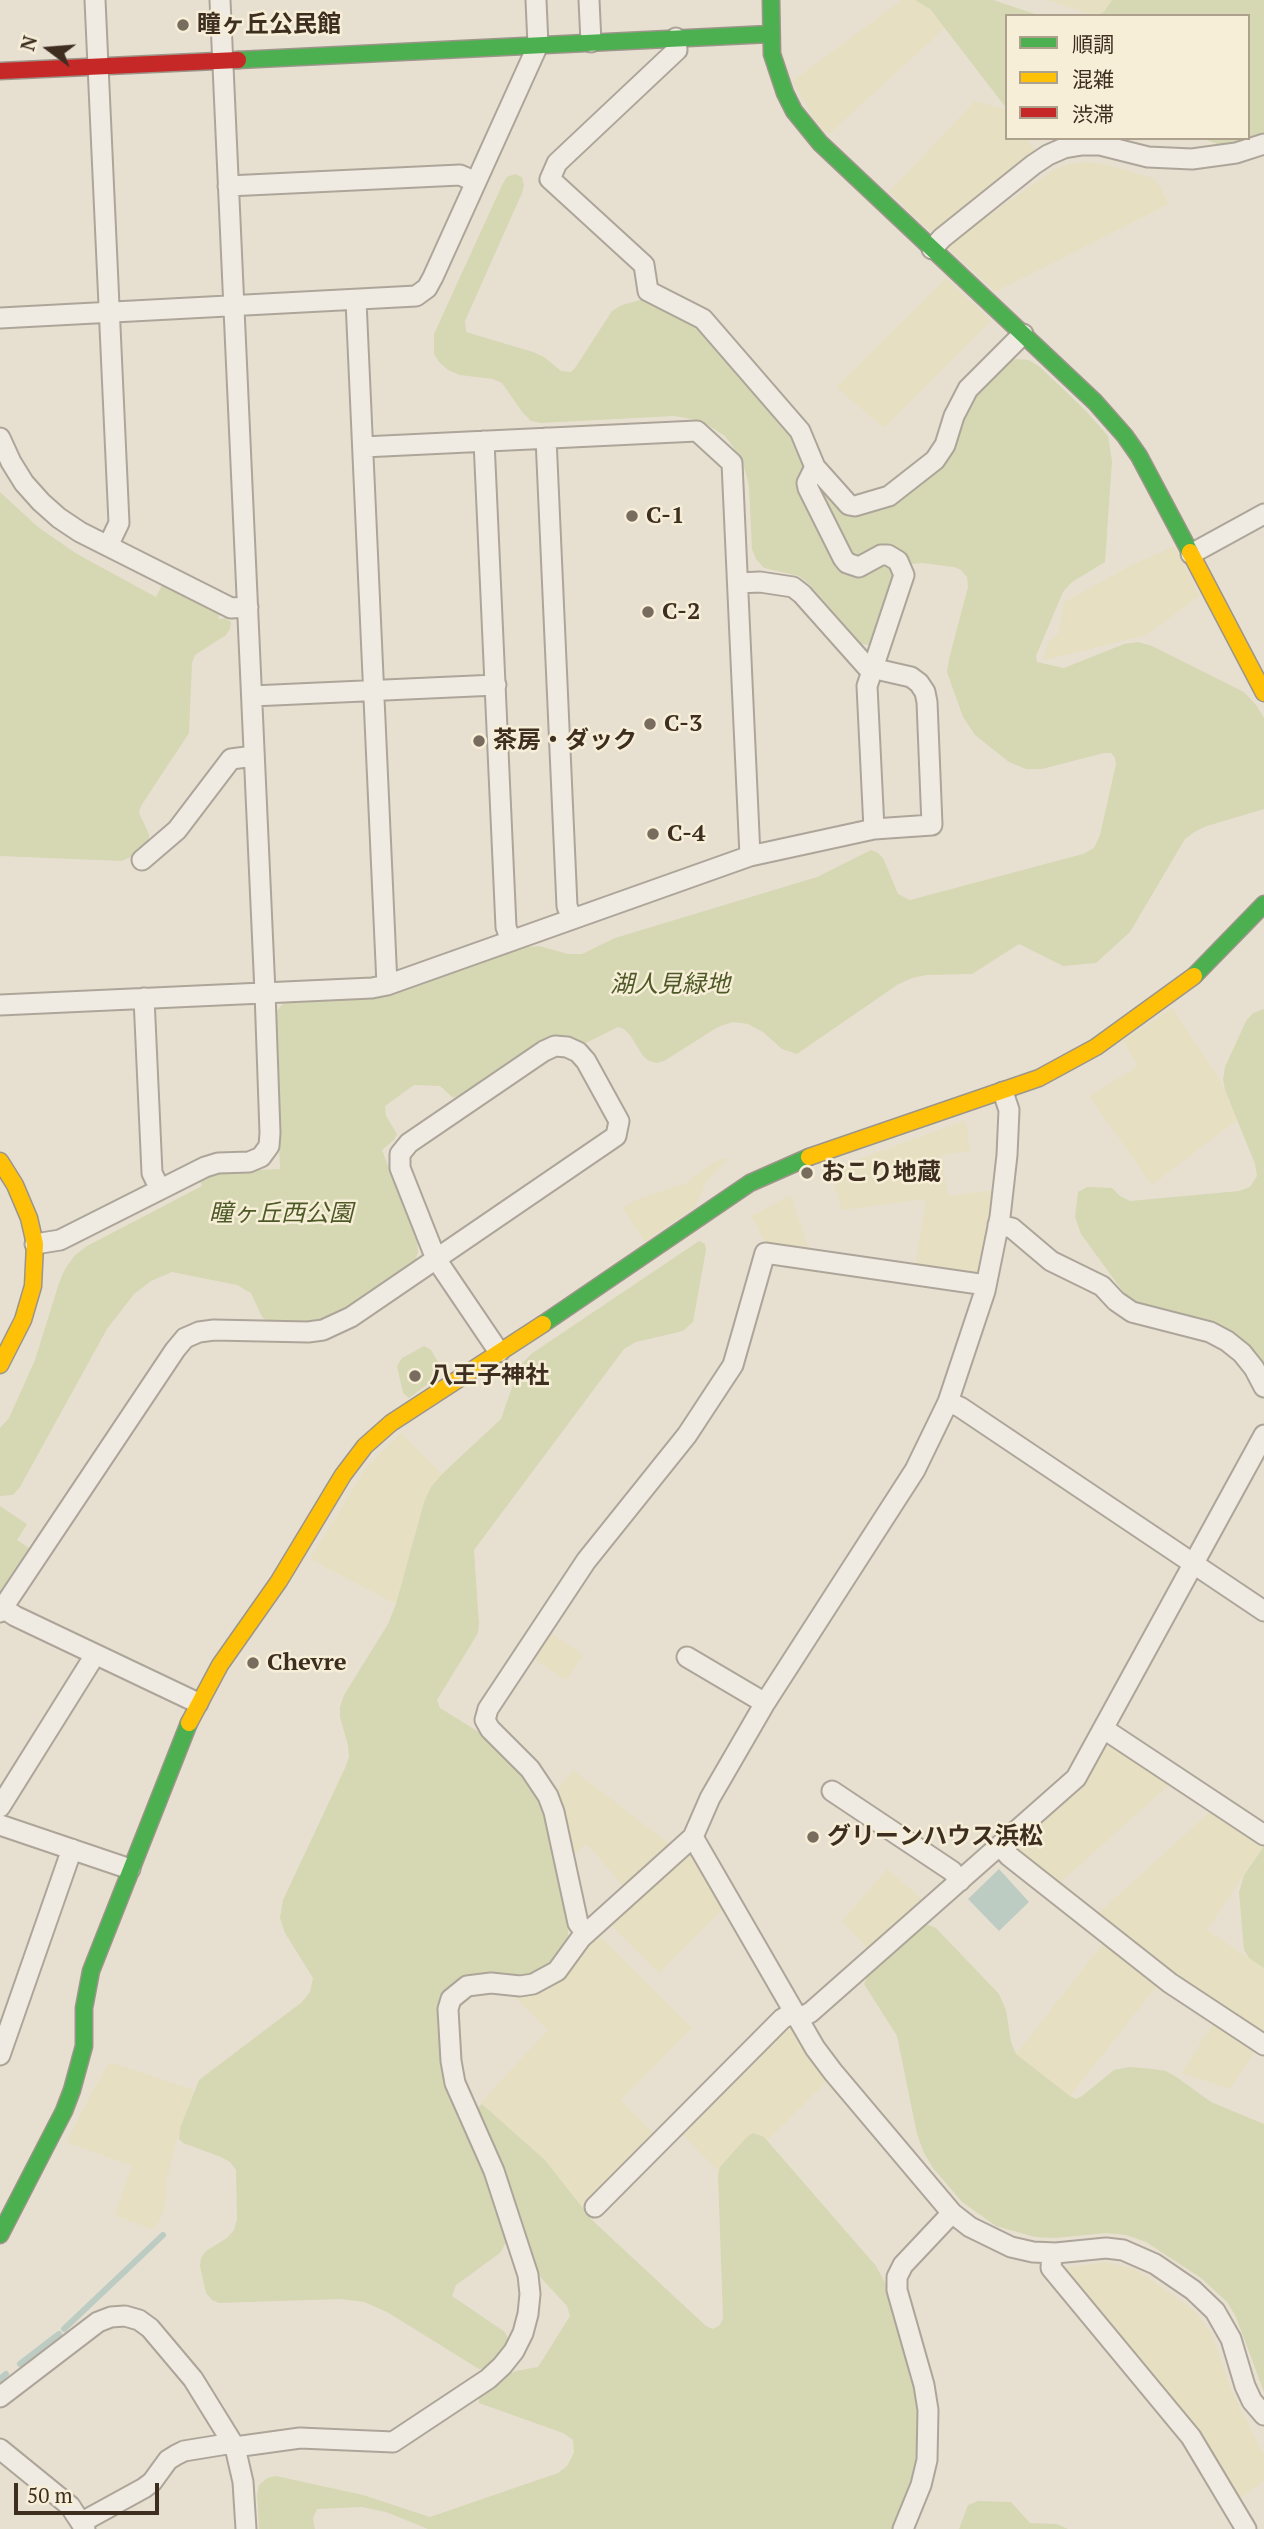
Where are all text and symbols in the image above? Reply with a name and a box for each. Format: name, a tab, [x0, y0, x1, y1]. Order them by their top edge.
place label: 瞳ヶ丘公民館	[197, 11, 341, 39]
north arrow	[14, 14, 84, 84]
legend	[1005, 14, 1250, 140]
marker: 瞳ヶ丘公民館	[175, 17, 191, 33]
text: 順調	[1072, 30, 1114, 58]
text: N	[14, 33, 42, 53]
text: 混雑	[1072, 65, 1114, 93]
text: 渋滞	[1072, 100, 1114, 128]
place label: C-1	[646, 502, 685, 530]
marker: C-1	[624, 508, 640, 524]
place label: C-2	[662, 598, 701, 626]
marker: C-2	[640, 604, 656, 620]
place label: C-3	[664, 710, 703, 738]
marker: C-3	[642, 716, 658, 732]
place label: 茶房・ダック	[493, 727, 637, 755]
marker: 茶房・ダック	[471, 733, 487, 749]
place label: C-4	[667, 820, 706, 848]
marker: C-4	[645, 826, 661, 842]
park label: 湖人見緑地	[610, 971, 730, 999]
place label: おこり地蔵	[821, 1159, 941, 1187]
marker: おこり地蔵	[799, 1165, 815, 1181]
park label: 瞳ヶ丘西公園	[209, 1200, 353, 1228]
place label: 八王子神社	[429, 1362, 549, 1390]
marker: 八王子神社	[407, 1368, 423, 1384]
place label: Chevre	[267, 1649, 347, 1677]
marker: Chevre	[245, 1655, 261, 1671]
place label: グリーンハウス浜松	[827, 1823, 1043, 1851]
marker: グリーンハウス浜松	[805, 1829, 821, 1845]
scale bar	[18, 2470, 163, 2514]
text: 50 m	[27, 2481, 73, 2509]

